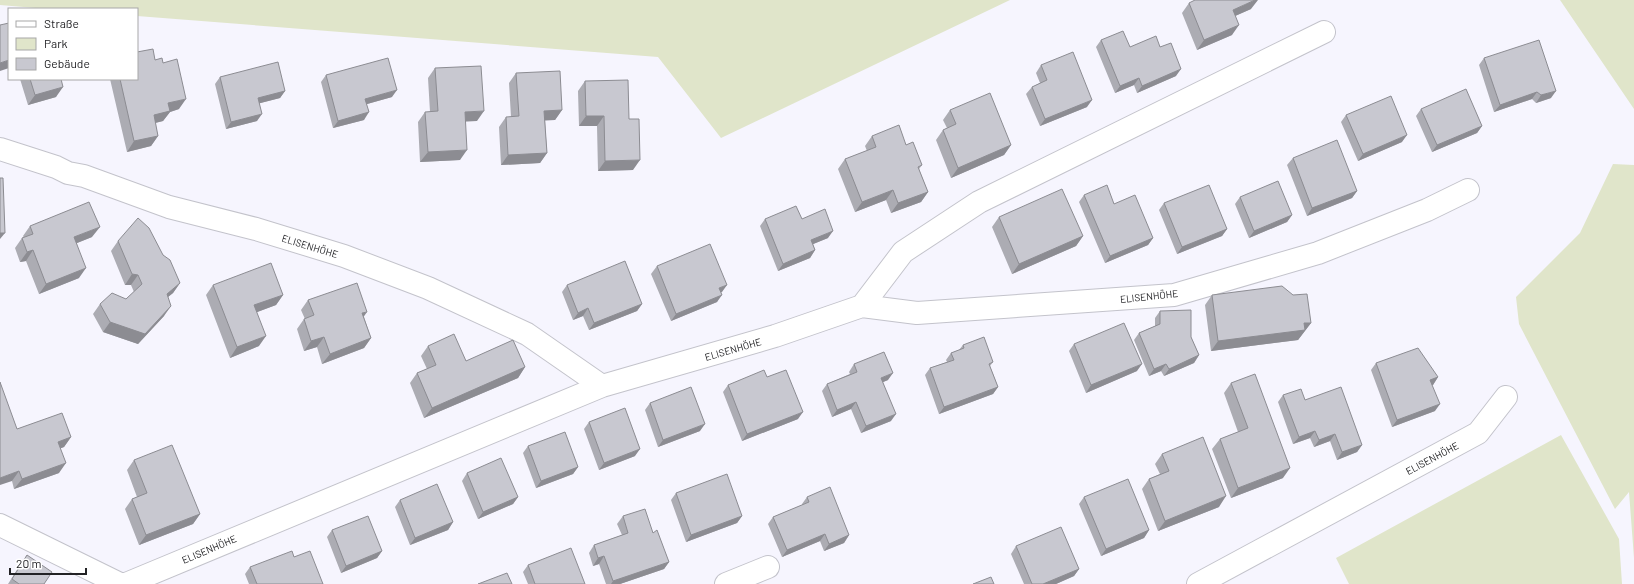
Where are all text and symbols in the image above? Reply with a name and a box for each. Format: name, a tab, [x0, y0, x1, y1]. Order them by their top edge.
legend	[8, 8, 138, 80]
text: Straße	[44, 16, 79, 30]
text: Park	[44, 36, 68, 50]
text: Gebäude	[44, 56, 90, 70]
street label: ELISENHÖHE	[280, 232, 340, 260]
street label: ELISENHÖHE	[1119, 287, 1179, 305]
street label: ELISENHÖHE	[703, 335, 763, 363]
street label: ELISENHÖHE	[1403, 439, 1461, 477]
street label: ELISENHÖHE	[180, 532, 238, 566]
scale bar	[10, 550, 86, 576]
text: 20 m	[16, 556, 42, 570]

